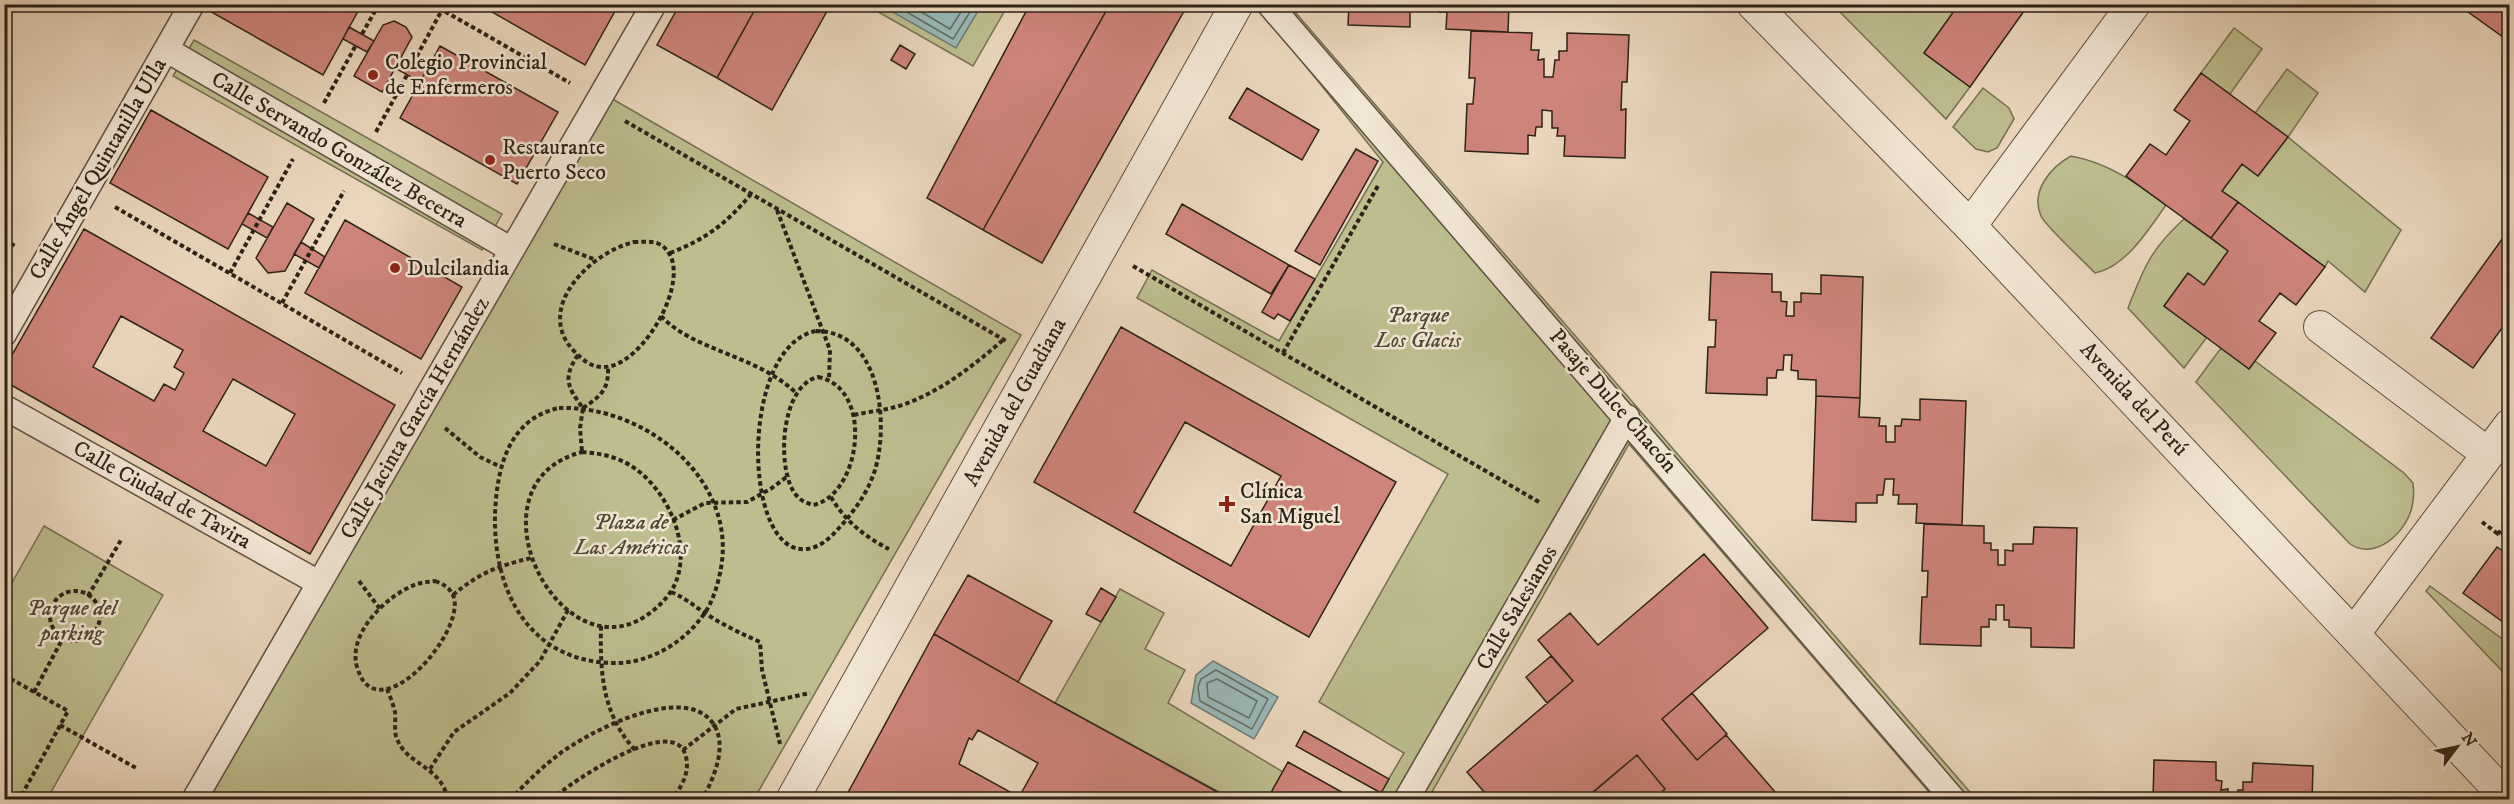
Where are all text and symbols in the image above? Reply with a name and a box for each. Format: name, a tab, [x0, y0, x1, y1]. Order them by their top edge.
place label: Colegio Provincial de Enfermeros	[385, 49, 548, 101]
street label: Calle Ángel Quintanilla Ulla	[22, 52, 173, 285]
street label: Calle Servando González Becerra	[206, 66, 472, 235]
marker: Colegio Provincial de Enfermeros	[366, 68, 380, 82]
place label: Restaurante Puerto Seco	[502, 134, 606, 186]
marker: Restaurante Puerto Seco	[483, 153, 497, 167]
place label: Dulcilandia	[407, 255, 510, 282]
marker: Dulcilandia	[388, 261, 402, 275]
street label: Calle Jacinta García Hernández	[334, 292, 496, 544]
park label: Parque Los Glacis	[1373, 302, 1462, 354]
street label: Avenida del Guadiana	[958, 313, 1073, 491]
street label: Pasaje Dulce Chacón	[1543, 323, 1683, 479]
street label: Avenida del Perú	[2074, 336, 2194, 462]
street label: Calle Ciudad de Tavira	[68, 435, 256, 555]
place label: Clínica San Miguel	[1240, 478, 1340, 530]
marker: Clínica San Miguel	[1218, 495, 1236, 513]
park label: Plaza de Las Américas	[572, 509, 689, 561]
street label: Calle Salesianos	[1470, 541, 1564, 675]
park label: Parque del parking	[27, 595, 119, 647]
north arrow	[2427, 717, 2487, 777]
text: N	[2457, 729, 2481, 750]

